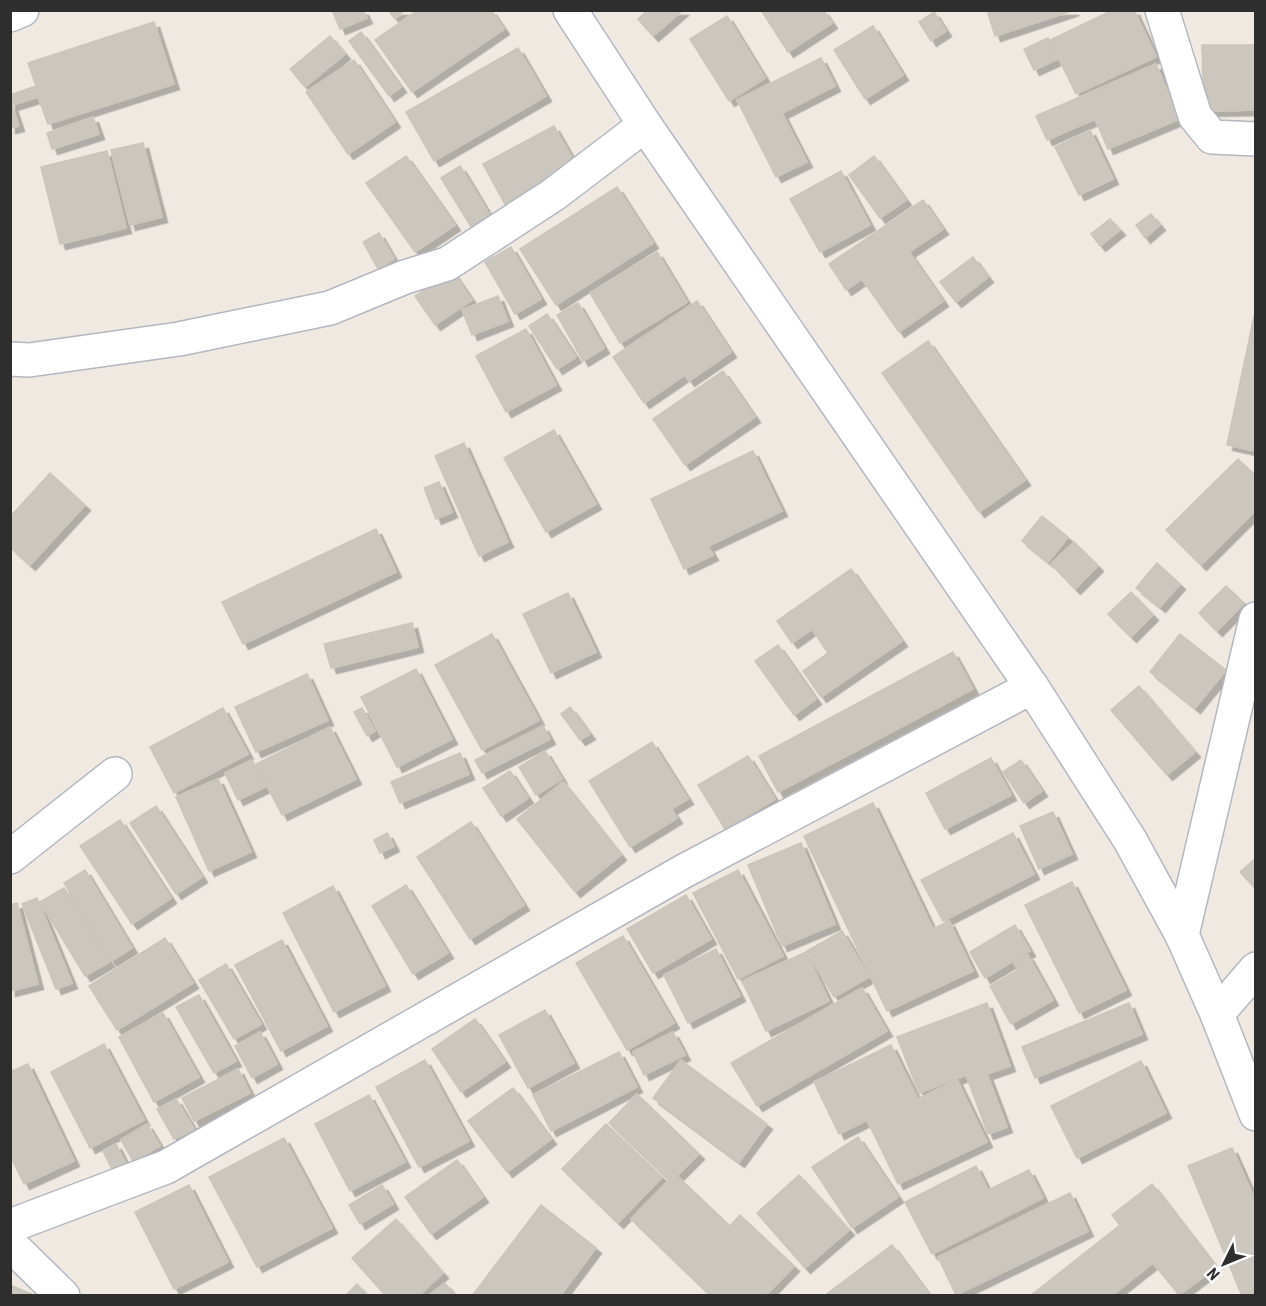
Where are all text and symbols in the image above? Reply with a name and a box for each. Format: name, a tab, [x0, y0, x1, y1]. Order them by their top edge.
north arrow	[1194, 1234, 1254, 1294]
text: N	[1203, 1264, 1224, 1284]

